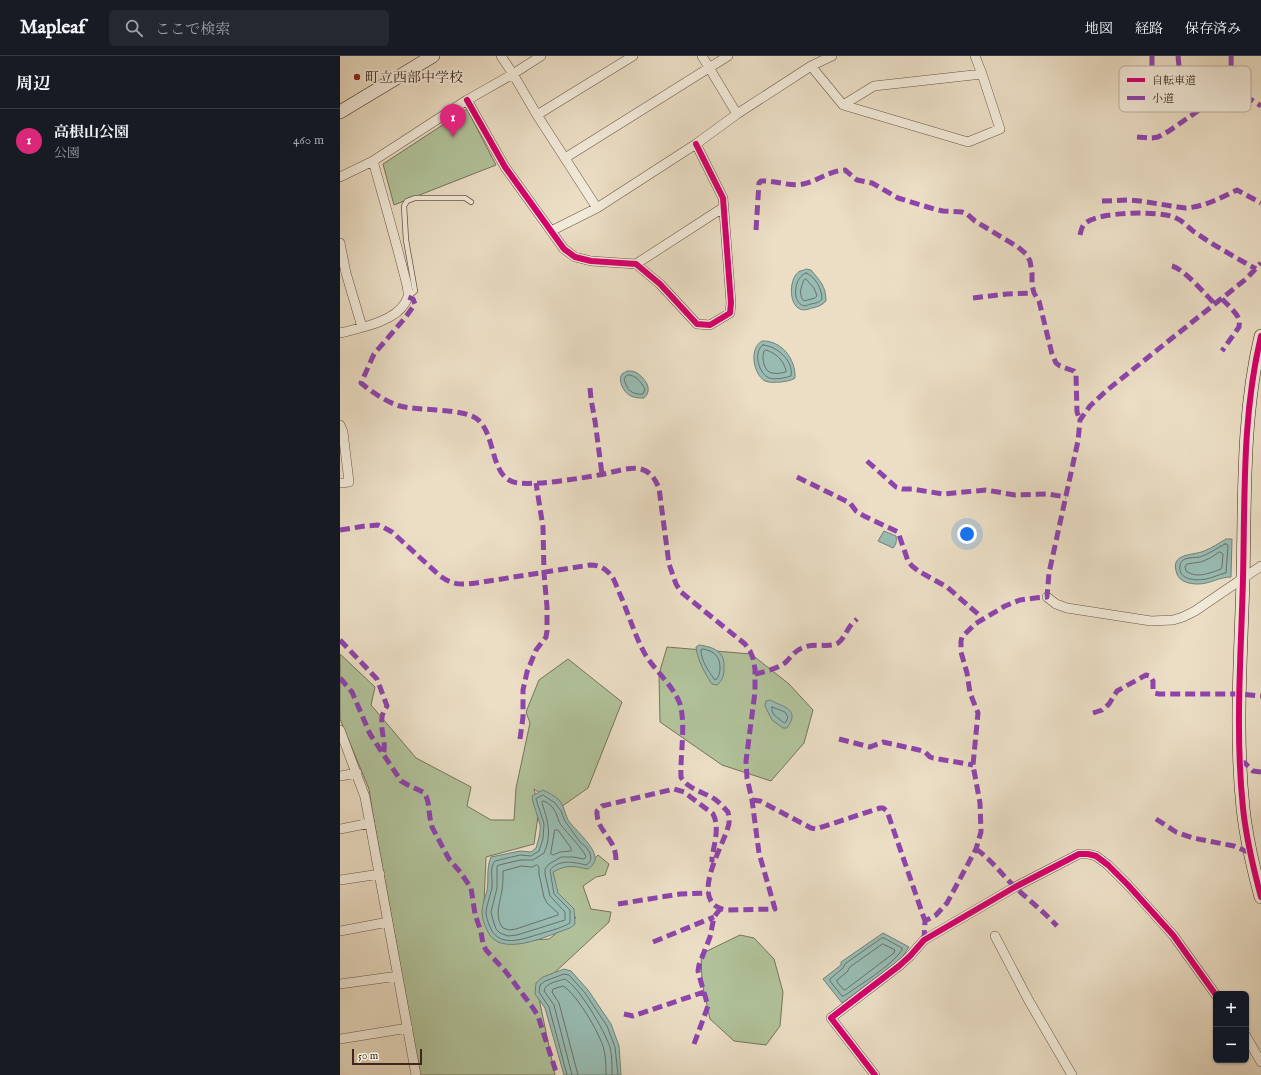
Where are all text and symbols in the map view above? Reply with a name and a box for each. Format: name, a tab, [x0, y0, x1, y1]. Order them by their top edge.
search box	[109, 10, 389, 46]
text: Mapleaf	[20, 16, 85, 40]
icon: search	[123, 17, 145, 39]
text: ここで検索	[155, 20, 230, 39]
text: 地図	[1085, 20, 1113, 38]
text: 経路	[1135, 20, 1163, 38]
text: 保存済み	[1185, 20, 1241, 38]
legend	[1119, 66, 1251, 112]
place label: 町立西部中学校	[365, 69, 463, 87]
marker: 町立西部中学校	[352, 72, 362, 82]
text: 周辺	[16, 74, 50, 95]
text: 自転車道	[1152, 74, 1196, 88]
text: 小道	[1152, 92, 1174, 106]
pin: 1	[440, 104, 466, 137]
text: 高根山公園	[54, 123, 129, 142]
text: 1	[27, 132, 31, 149]
text: 460 m	[293, 132, 324, 149]
text: 公園	[54, 145, 80, 162]
your location	[957, 524, 977, 544]
map controls	[1213, 991, 1249, 1063]
button: +	[1213, 991, 1249, 1027]
button: −	[1213, 1027, 1249, 1063]
scale bar	[352, 1047, 422, 1066]
text: 50 m	[358, 1049, 378, 1063]

